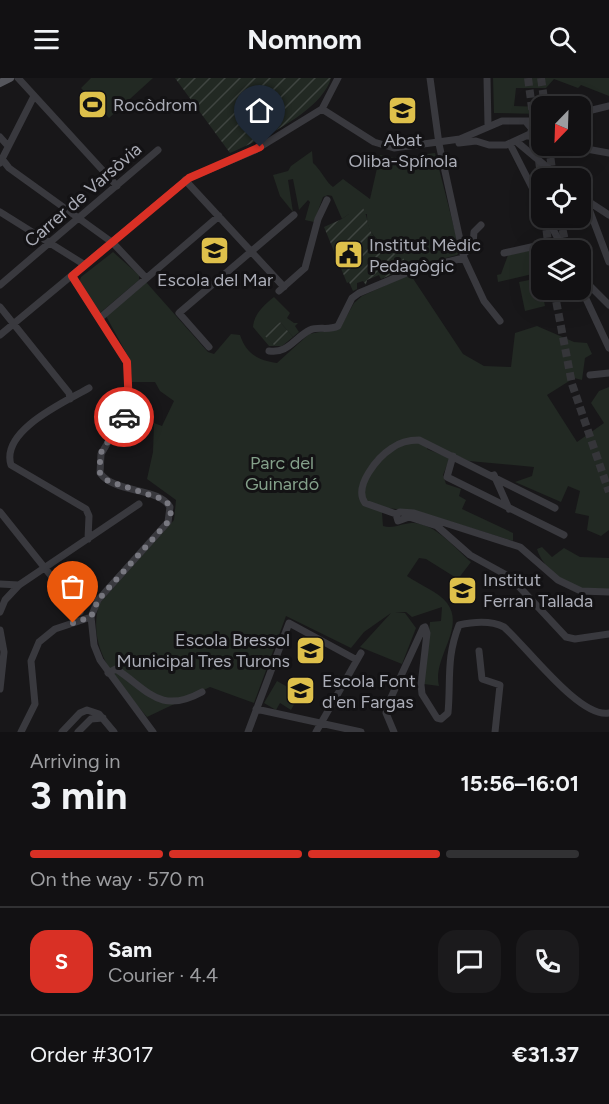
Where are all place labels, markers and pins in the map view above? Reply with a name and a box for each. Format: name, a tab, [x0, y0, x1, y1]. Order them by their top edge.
pin	[234, 85, 285, 147]
sports icon: Rocòdrom	[76, 89, 108, 121]
place label: Rocòdrom	[113, 94, 197, 116]
school or university icon: Abat Oliba-Spínola	[387, 95, 419, 127]
place label: Abat Oliba-Spínola	[349, 129, 457, 172]
place label: Institut Mèdic Pedagògic	[369, 234, 481, 277]
school or university icon: Escola del Mar	[199, 235, 231, 267]
public building icon: Institut Mèdic Pedagògic	[332, 239, 364, 271]
place label: Escola del Mar	[157, 269, 273, 291]
pin	[47, 561, 98, 623]
place label: Institut Ferran Tallada	[483, 569, 593, 612]
school or university icon: Institut Ferran Tallada	[446, 574, 478, 606]
place label: Escola Bressol Municipal Tres Turons	[116, 629, 290, 672]
school or university icon: Escola Bressol Municipal Tres Turons	[295, 634, 327, 666]
place label: Escola Font d'en Fargas	[322, 670, 416, 713]
school or university icon: Escola Font d'en Fargas	[285, 675, 317, 707]

